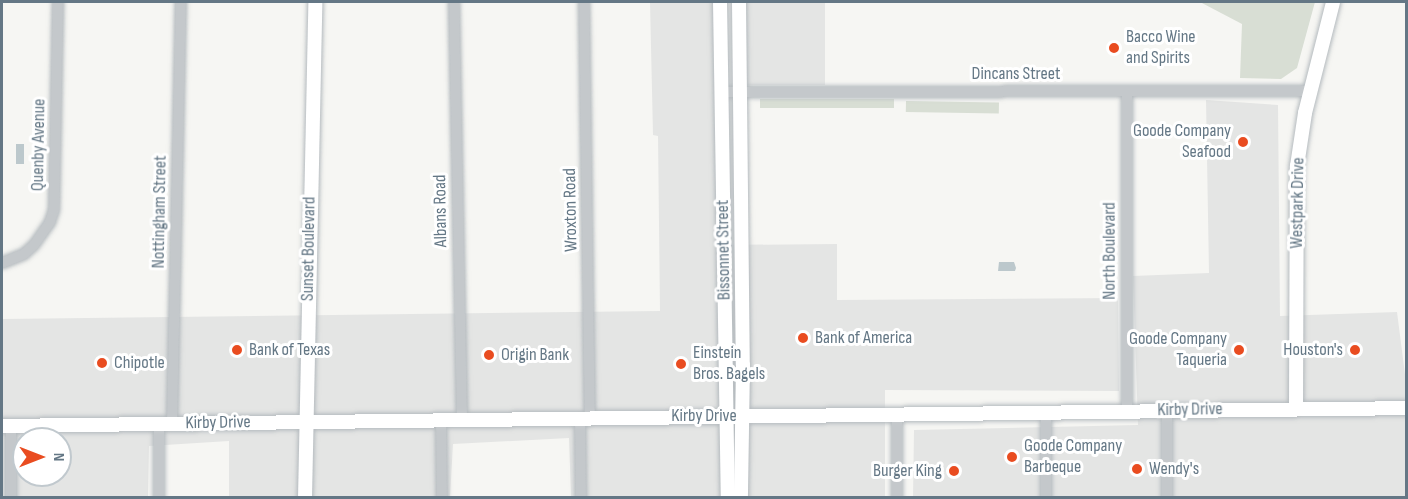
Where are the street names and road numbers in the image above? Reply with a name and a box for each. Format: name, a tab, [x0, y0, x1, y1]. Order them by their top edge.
street label: Dincans Street	[972, 63, 1060, 85]
street label: Quenby Avenue	[27, 99, 51, 191]
street label: Nottingham Street	[148, 155, 172, 269]
street label: Westpark Drive	[1286, 157, 1310, 249]
street label: Wroxton Road	[559, 168, 583, 252]
street label: Albans Road	[430, 174, 452, 248]
street label: Sunset Boulevard	[297, 197, 321, 301]
street label: Bissonnet Street	[712, 200, 736, 300]
street label: North Boulevard	[1099, 202, 1121, 300]
street label: Kirby Drive	[1157, 399, 1223, 421]
street label: Kirby Drive	[671, 405, 737, 427]
street label: Kirby Drive	[185, 412, 251, 434]

